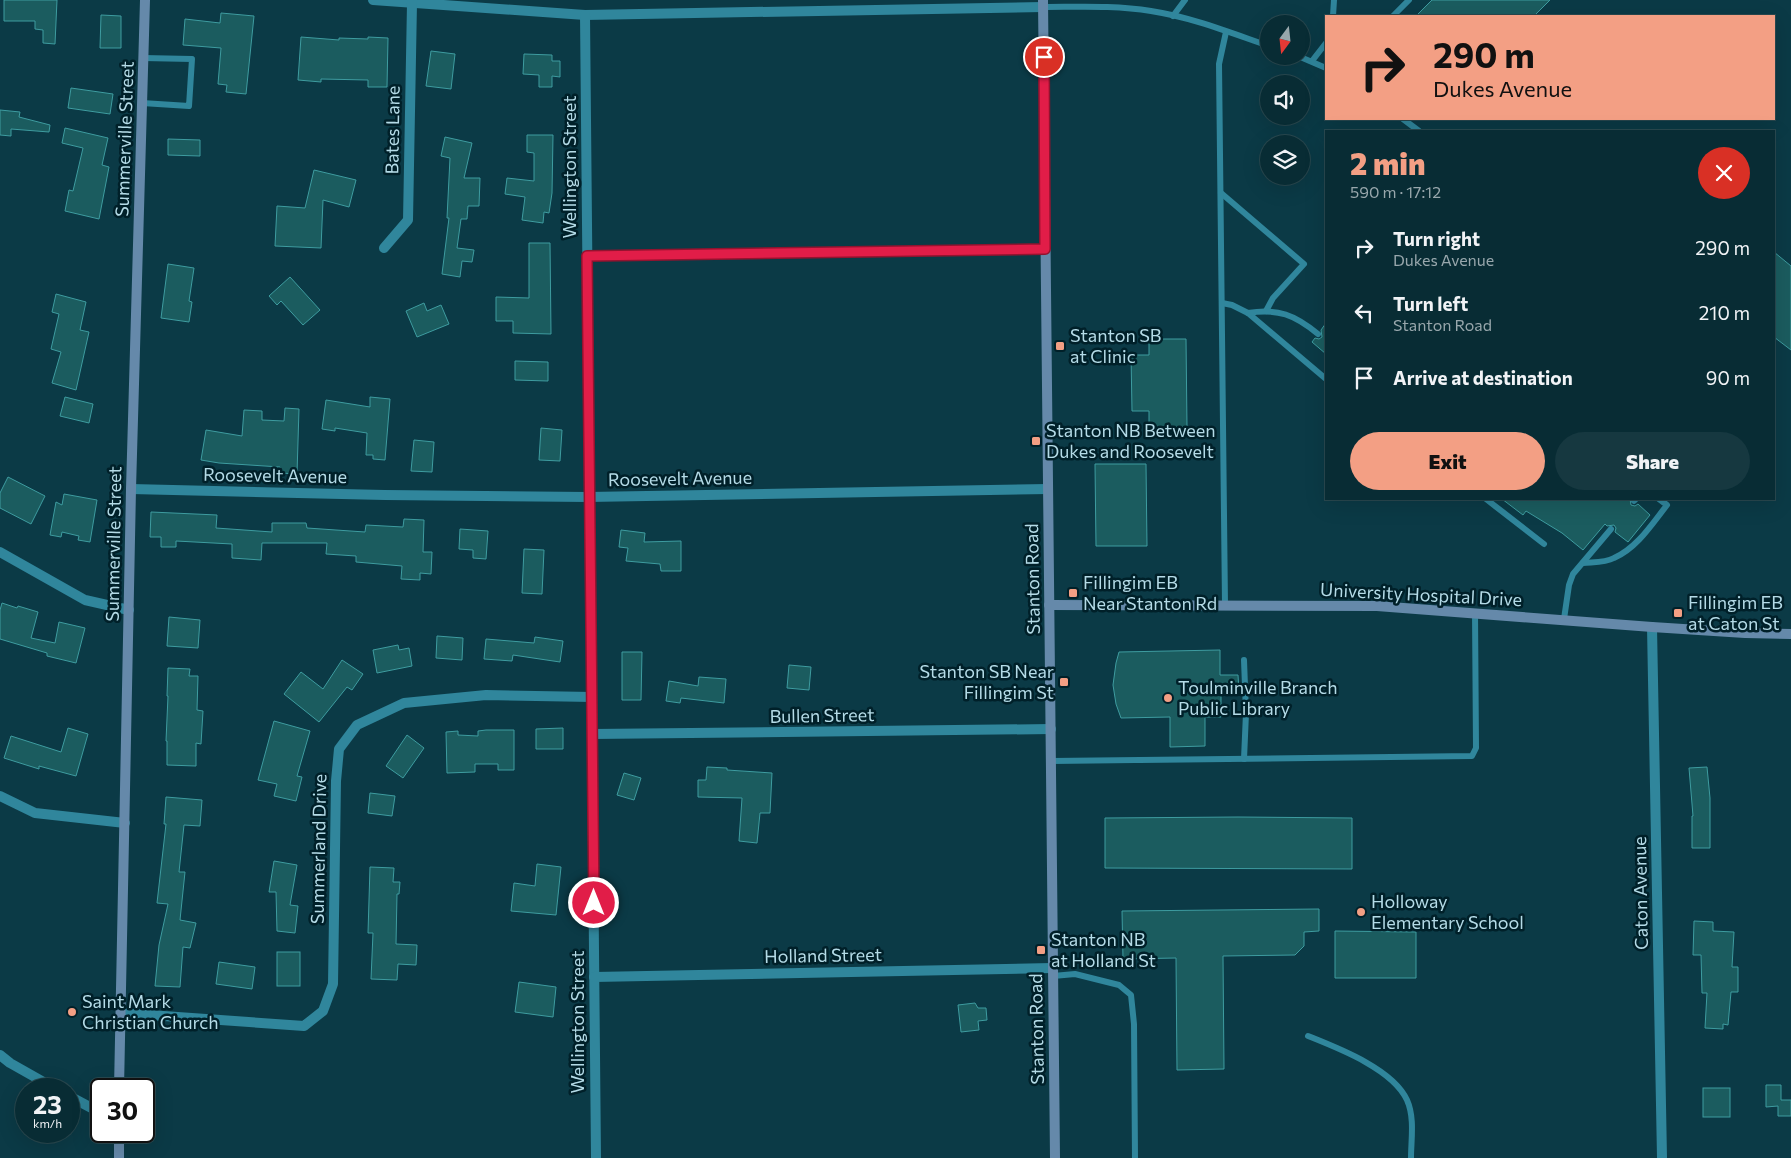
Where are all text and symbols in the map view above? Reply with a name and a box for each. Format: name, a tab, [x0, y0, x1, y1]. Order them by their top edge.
north arrow	[1260, 15, 1310, 65]
map controls	[1260, 15, 1310, 185]
text: 290 m	[1433, 32, 1535, 75]
icon: right	[1350, 35, 1415, 100]
pin	[1023, 36, 1065, 78]
icon: arrive	[1030, 43, 1058, 71]
street label: Summerville Street	[110, 61, 138, 217]
button: sound	[1260, 75, 1310, 125]
text: Dukes Avenue	[1433, 75, 1572, 102]
street label: Bates Lane	[380, 85, 404, 175]
street label: Wellington Street	[558, 95, 580, 239]
button: layers	[1260, 135, 1310, 185]
text: 2 min	[1350, 144, 1425, 181]
button: close	[1698, 147, 1750, 199]
text: 590 m · 17:12	[1350, 182, 1441, 201]
text: Turn right	[1393, 227, 1480, 250]
icon: right	[1350, 234, 1378, 262]
text: 290 m	[1695, 236, 1750, 259]
text: Dukes Avenue	[1393, 250, 1494, 269]
text: Turn left	[1393, 292, 1468, 315]
icon: left	[1350, 299, 1378, 327]
text: 210 m	[1699, 301, 1750, 324]
text: Stanton Road	[1393, 315, 1492, 334]
place label: Stanton SB at Clinic	[1070, 324, 1161, 367]
marker: Stanton SB at Clinic	[1054, 340, 1066, 352]
icon: arrive	[1350, 364, 1378, 392]
text: Arrive at destination	[1393, 366, 1573, 389]
text: 90 m	[1706, 366, 1750, 389]
place label: Stanton NB Between Dukes and Roosevelt	[1046, 419, 1216, 462]
button: Exit	[1350, 432, 1545, 490]
button: Share	[1555, 432, 1750, 490]
marker: Stanton NB Between Dukes and Roosevelt	[1030, 435, 1042, 447]
street label: Roosevelt Avenue	[203, 463, 347, 487]
street label: Summerville Street	[101, 466, 125, 622]
street label: Roosevelt Avenue	[608, 466, 752, 490]
street label: Stanton Road	[1020, 523, 1044, 635]
place label: Fillingim EB Near Stanton Rd	[1083, 571, 1217, 614]
street label: University Hospital Drive	[1320, 578, 1523, 610]
marker: Fillingim EB Near Stanton Rd	[1067, 587, 1079, 599]
place label: Fillingim EB at Caton St	[1688, 591, 1783, 634]
marker: Fillingim EB at Caton St	[1672, 607, 1684, 619]
place label: Stanton SB Near Fillingim St	[919, 660, 1054, 703]
marker: Stanton SB Near Fillingim St	[1058, 676, 1070, 688]
place label: Toulminville Branch Public Library	[1178, 676, 1338, 719]
marker: Toulminville Branch Public Library	[1162, 692, 1174, 704]
street label: Bullen Street	[769, 703, 875, 727]
street label: Summerland Drive	[306, 774, 330, 924]
street label: Caton Avenue	[1628, 836, 1652, 950]
position arrow	[567, 876, 619, 928]
place label: Holloway Elementary School	[1371, 890, 1524, 933]
marker: Holloway Elementary School	[1355, 906, 1367, 918]
place label: Stanton NB at Holland St	[1051, 928, 1156, 971]
street label: Holland Street	[764, 943, 882, 967]
marker: Stanton NB at Holland St	[1035, 944, 1047, 956]
street label: Wellington Street	[566, 950, 588, 1094]
street label: Stanton Road	[1024, 973, 1048, 1085]
place label: Saint Mark Christian Church	[82, 990, 219, 1033]
marker: Saint Mark Christian Church	[66, 1006, 78, 1018]
speed limit sign: 30	[90, 1078, 155, 1143]
text: 23	[33, 1089, 62, 1119]
text: km/h	[33, 1116, 62, 1130]

